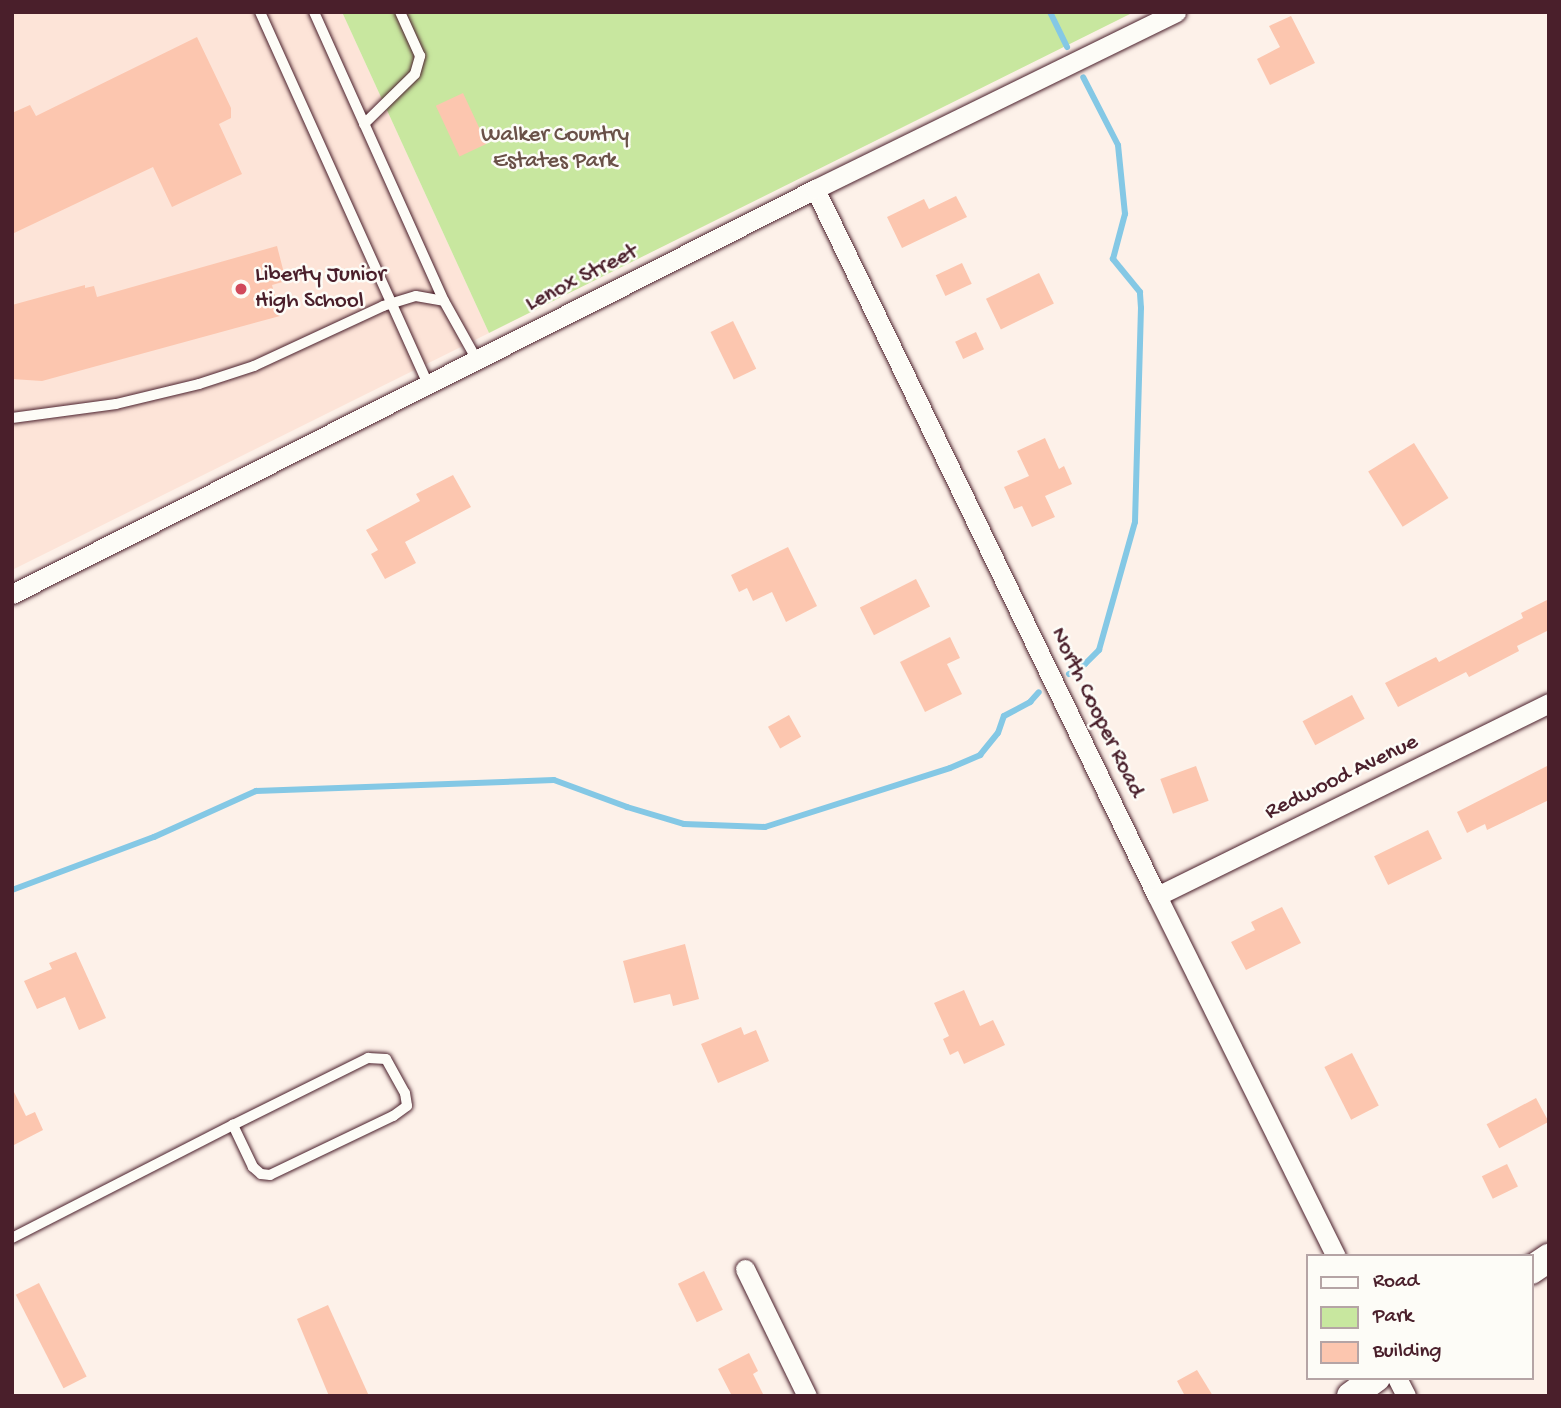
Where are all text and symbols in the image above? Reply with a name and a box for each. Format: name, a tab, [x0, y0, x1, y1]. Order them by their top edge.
park label: Walker Country Estates Park	[481, 122, 629, 176]
street label: Lenox Street	[521, 239, 643, 319]
place label: Liberty Junior High School	[255, 262, 386, 316]
marker: Liberty Junior High School	[233, 281, 249, 297]
street label: North Cooper Road	[1043, 624, 1149, 802]
street label: Redwood Avenue	[1261, 729, 1423, 827]
legend	[1306, 1254, 1533, 1380]
text: Road	[1373, 1270, 1419, 1295]
text: Park	[1373, 1305, 1413, 1330]
text: Building	[1373, 1340, 1442, 1365]

